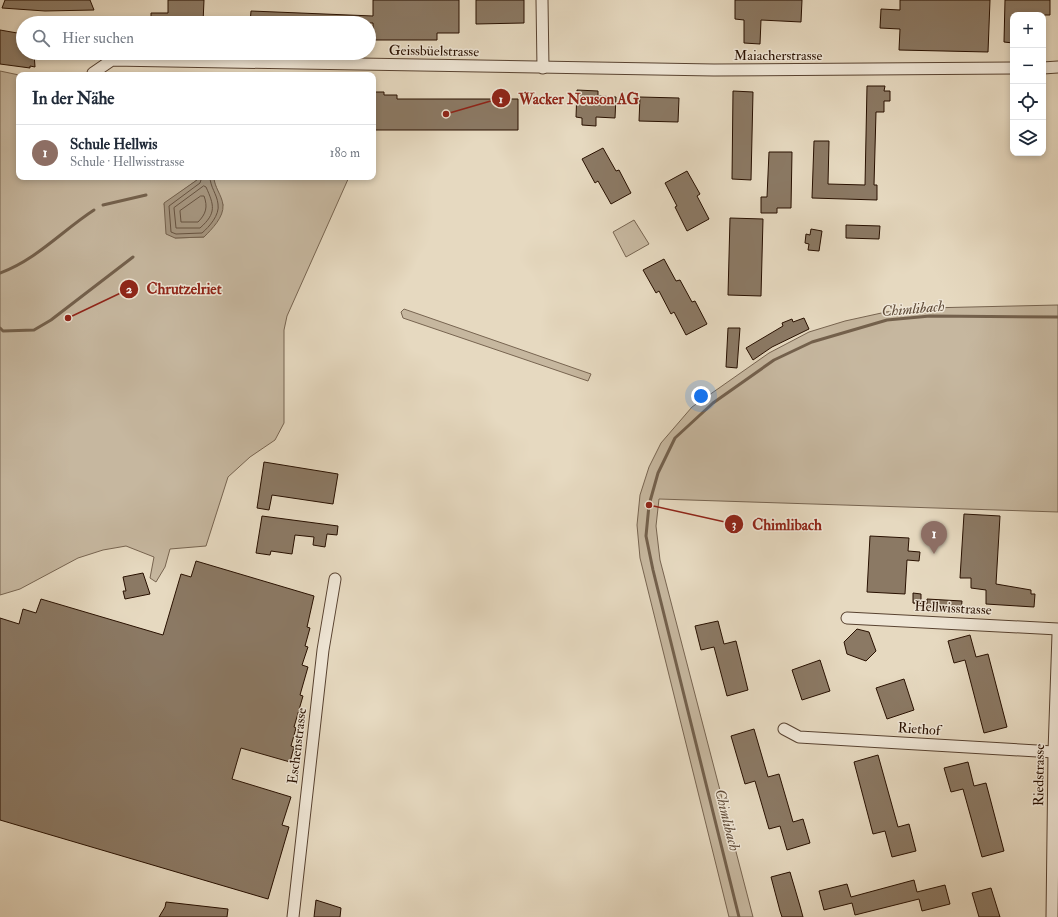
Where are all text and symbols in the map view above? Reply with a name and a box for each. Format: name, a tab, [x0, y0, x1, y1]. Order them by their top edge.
map controls	[1010, 12, 1046, 156]
button: +	[1010, 12, 1046, 48]
search box	[16, 16, 376, 60]
icon: search	[30, 27, 52, 49]
text: Hier suchen	[62, 29, 134, 48]
street label: Geissbüelstrasse	[389, 42, 479, 60]
street label: Maiacherstrasse	[734, 47, 822, 64]
button: −	[1010, 48, 1046, 84]
button: locate	[1010, 84, 1046, 120]
callout: Wacker Neuson AG	[491, 85, 647, 112]
text: In der Nähe	[32, 88, 114, 109]
text: Wacker Neuson AG	[518, 90, 640, 109]
text: 1	[499, 92, 503, 107]
button: layers	[1010, 120, 1046, 156]
text: Schule Hellwis	[70, 135, 157, 154]
text: 1	[43, 145, 47, 161]
text: 180 m	[330, 145, 360, 161]
text: Schule · Hellwisstrasse	[70, 154, 184, 170]
callout: Chrutzelriet	[119, 276, 230, 303]
text: Chrutzelriet	[146, 280, 222, 299]
text: 2	[126, 282, 132, 297]
water label: Chimlibach	[881, 297, 946, 321]
your location	[691, 386, 711, 406]
callout: Chimlibach	[724, 511, 830, 538]
text: Chimlibach	[752, 516, 822, 535]
text: 3	[732, 517, 737, 532]
pin: 1	[921, 521, 947, 554]
street label: Hellwisstrasse	[914, 597, 992, 619]
street label: Eschenstrasse	[284, 707, 310, 785]
street label: Riethof	[897, 719, 943, 739]
street label: Riedstrasse	[1030, 744, 1048, 806]
water label: Chimlibach	[710, 787, 744, 853]

